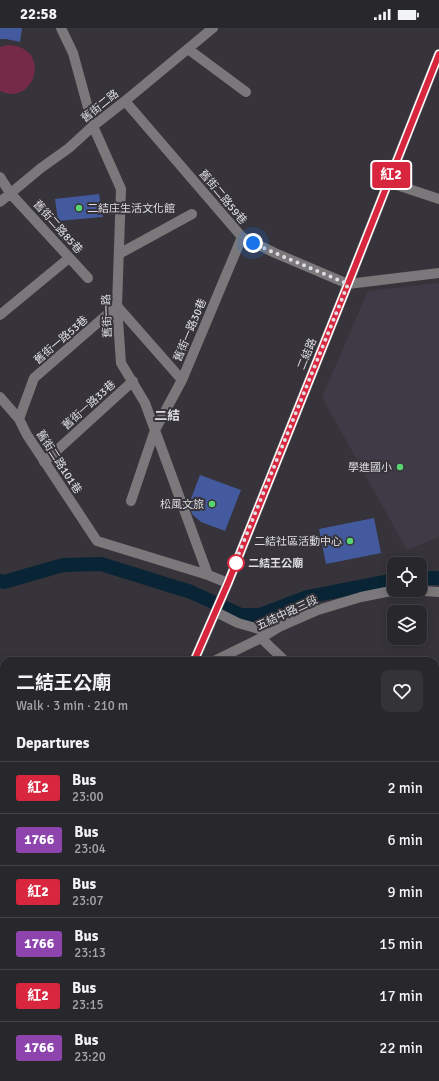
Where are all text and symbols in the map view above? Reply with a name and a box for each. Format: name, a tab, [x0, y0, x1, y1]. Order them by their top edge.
text: 22:58	[20, 5, 57, 23]
street label: 舊街二路	[79, 87, 121, 125]
line badge: 紅2	[373, 162, 409, 188]
text: 紅2	[380, 166, 402, 183]
street label: 舊街二路59巷	[197, 167, 249, 227]
street label: 舊街二路85巷	[31, 198, 85, 256]
place label: 二結庄生活文化館	[87, 202, 175, 215]
marker: 二結庄生活文化館	[74, 203, 84, 213]
your location	[243, 233, 263, 253]
street label: 舊街一路	[100, 294, 114, 338]
street label: 舊街一路30巷	[171, 297, 209, 363]
street label: 舊街一路53巷	[31, 313, 91, 367]
street label: 二結路	[295, 336, 319, 372]
street label: 舊街一路33巷	[60, 378, 118, 432]
district label: 二結	[154, 408, 180, 424]
street label: 舊街二路101巷	[34, 428, 84, 496]
place label: 學進國小	[348, 461, 392, 474]
marker: 學進國小	[395, 462, 405, 472]
place label: 松風文旅	[160, 498, 204, 511]
marker: 松風文旅	[207, 499, 217, 509]
place label: 二結社區活動中心	[254, 535, 342, 548]
marker: 二結社區活動中心	[345, 536, 355, 546]
marker: 二結王公廟	[227, 554, 245, 572]
place label: 二結王公廟	[248, 557, 303, 570]
map controls	[387, 557, 427, 645]
button: locate	[387, 557, 427, 597]
street label: 五結中路三段	[254, 593, 320, 633]
button: layers	[387, 605, 427, 645]
button: heart	[381, 670, 423, 712]
text: 二結王公廟	[16, 671, 111, 695]
text: Walk · 3 min · 210 m	[16, 698, 128, 714]
text: Departures	[16, 734, 89, 752]
text: Bus	[72, 771, 96, 789]
text: 紅2	[27, 779, 49, 796]
text: 2 min	[387, 779, 423, 797]
text: 23:00	[72, 789, 104, 805]
text: Bus	[74, 823, 98, 841]
text: 1766	[24, 831, 54, 848]
text: 6 min	[387, 831, 423, 849]
text: 23:04	[74, 841, 106, 857]
text: Bus	[72, 875, 96, 893]
text: 紅2	[27, 883, 49, 900]
text: 9 min	[387, 883, 423, 901]
text: 23:07	[72, 893, 104, 909]
text: Bus	[74, 927, 98, 945]
text: 1766	[24, 935, 54, 952]
text: 15 min	[379, 935, 423, 953]
text: 23:13	[74, 945, 106, 961]
text: Bus	[72, 979, 96, 997]
text: 紅2	[27, 987, 49, 1004]
text: 17 min	[379, 987, 423, 1005]
text: 23:15	[72, 997, 104, 1013]
text: Bus	[74, 1031, 98, 1049]
text: 1766	[24, 1039, 54, 1056]
text: 22 min	[379, 1039, 423, 1057]
text: 23:20	[74, 1049, 106, 1065]

